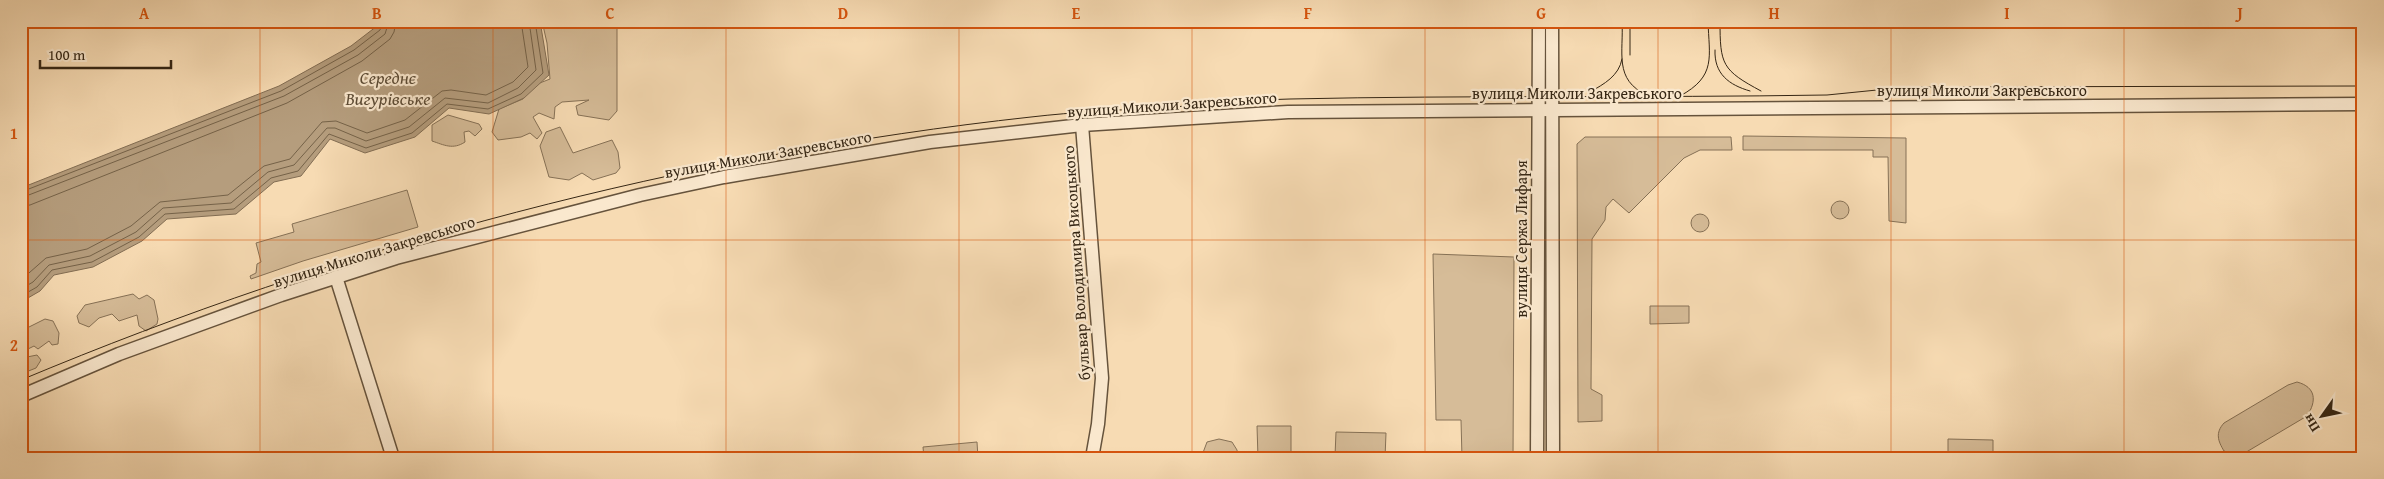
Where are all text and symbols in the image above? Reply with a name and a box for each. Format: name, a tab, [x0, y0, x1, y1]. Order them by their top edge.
text: A	[139, 1, 150, 25]
text: B	[372, 1, 382, 25]
text: C	[605, 1, 615, 25]
text: D	[838, 1, 848, 25]
text: E	[1072, 1, 1081, 25]
text: F	[1304, 1, 1312, 25]
text: G	[1536, 1, 1546, 25]
text: H	[1768, 1, 1780, 25]
text: I	[2004, 1, 2010, 25]
text: J	[2234, 1, 2243, 25]
scale bar	[40, 38, 171, 70]
text: 100 m	[48, 44, 86, 65]
water label: Середнє Вигурівське	[344, 64, 431, 112]
street label: вулиця Миколи Закревського	[1877, 78, 2087, 102]
street label: вулиця Миколи Закревського	[1472, 81, 1682, 105]
street label: вулиця Миколи Закревського	[1067, 85, 1277, 123]
text: 1	[10, 121, 18, 145]
street label: вулиця Миколи Закревського	[663, 124, 873, 184]
street label: бульвар Володимира Висоцького	[1056, 145, 1096, 381]
street label: вулиця Сержа Лифаря	[1509, 160, 1533, 318]
street label: вулиця Миколи Закревського	[270, 209, 478, 293]
text: 2	[10, 333, 18, 357]
north arrow	[2296, 392, 2346, 442]
text: Пн	[2298, 410, 2324, 436]

